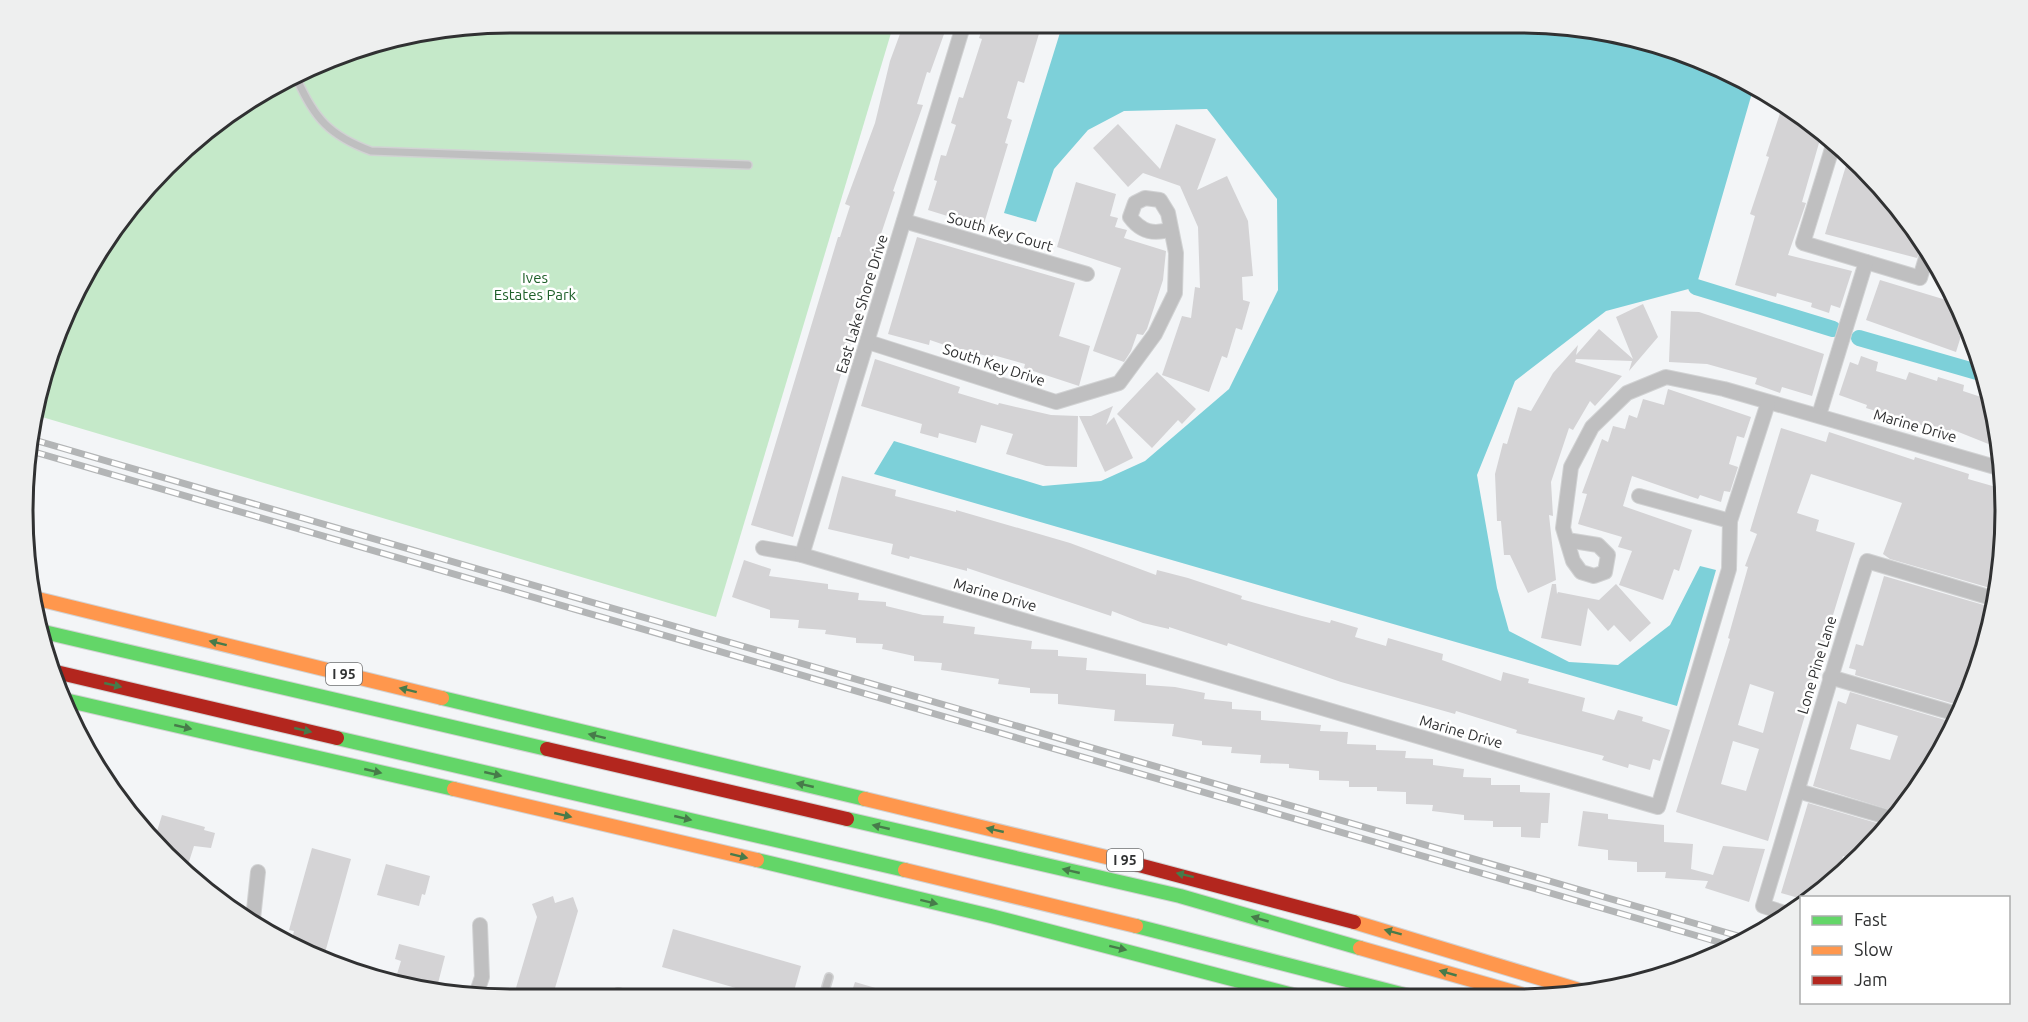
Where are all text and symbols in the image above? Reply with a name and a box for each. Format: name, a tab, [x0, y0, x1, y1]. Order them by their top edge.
street label: South Key Court	[945, 208, 1055, 255]
street label: East Lake Shore Drive	[832, 232, 891, 375]
park label: Ives Estates Park	[494, 269, 577, 303]
street label: South Key Drive	[941, 340, 1047, 389]
street label: Marine Drive	[1872, 406, 1959, 446]
street label: Marine Drive	[952, 575, 1039, 615]
street label: Lone Pine Lane	[1794, 614, 1840, 716]
one-way arrow	[209, 638, 227, 648]
road number: I 95	[326, 663, 362, 685]
one-way arrow	[104, 681, 122, 691]
one-way arrow	[398, 684, 417, 694]
street label: Marine Drive	[1418, 712, 1505, 752]
one-way arrow	[174, 723, 193, 732]
one-way arrow	[294, 725, 312, 735]
one-way arrow	[588, 730, 606, 740]
one-way arrow	[364, 766, 382, 776]
one-way arrow	[484, 770, 502, 780]
one-way arrow	[796, 780, 815, 790]
one-way arrow	[554, 810, 572, 820]
one-way arrow	[674, 814, 692, 824]
one-way arrow	[872, 822, 890, 832]
one-way arrow	[985, 825, 1004, 834]
road number: I 95	[1107, 849, 1143, 871]
one-way arrow	[730, 852, 749, 862]
one-way arrow	[1061, 866, 1080, 875]
one-way arrow	[1176, 869, 1194, 879]
legend	[1800, 896, 2010, 1004]
one-way arrow	[920, 898, 938, 908]
text: Fast	[1854, 909, 1887, 929]
one-way arrow	[1251, 914, 1269, 923]
one-way arrow	[1384, 926, 1402, 936]
text: Slow	[1854, 939, 1893, 959]
one-way arrow	[1109, 944, 1128, 954]
one-way arrow	[1439, 968, 1457, 977]
text: Jam	[1854, 969, 1888, 989]

